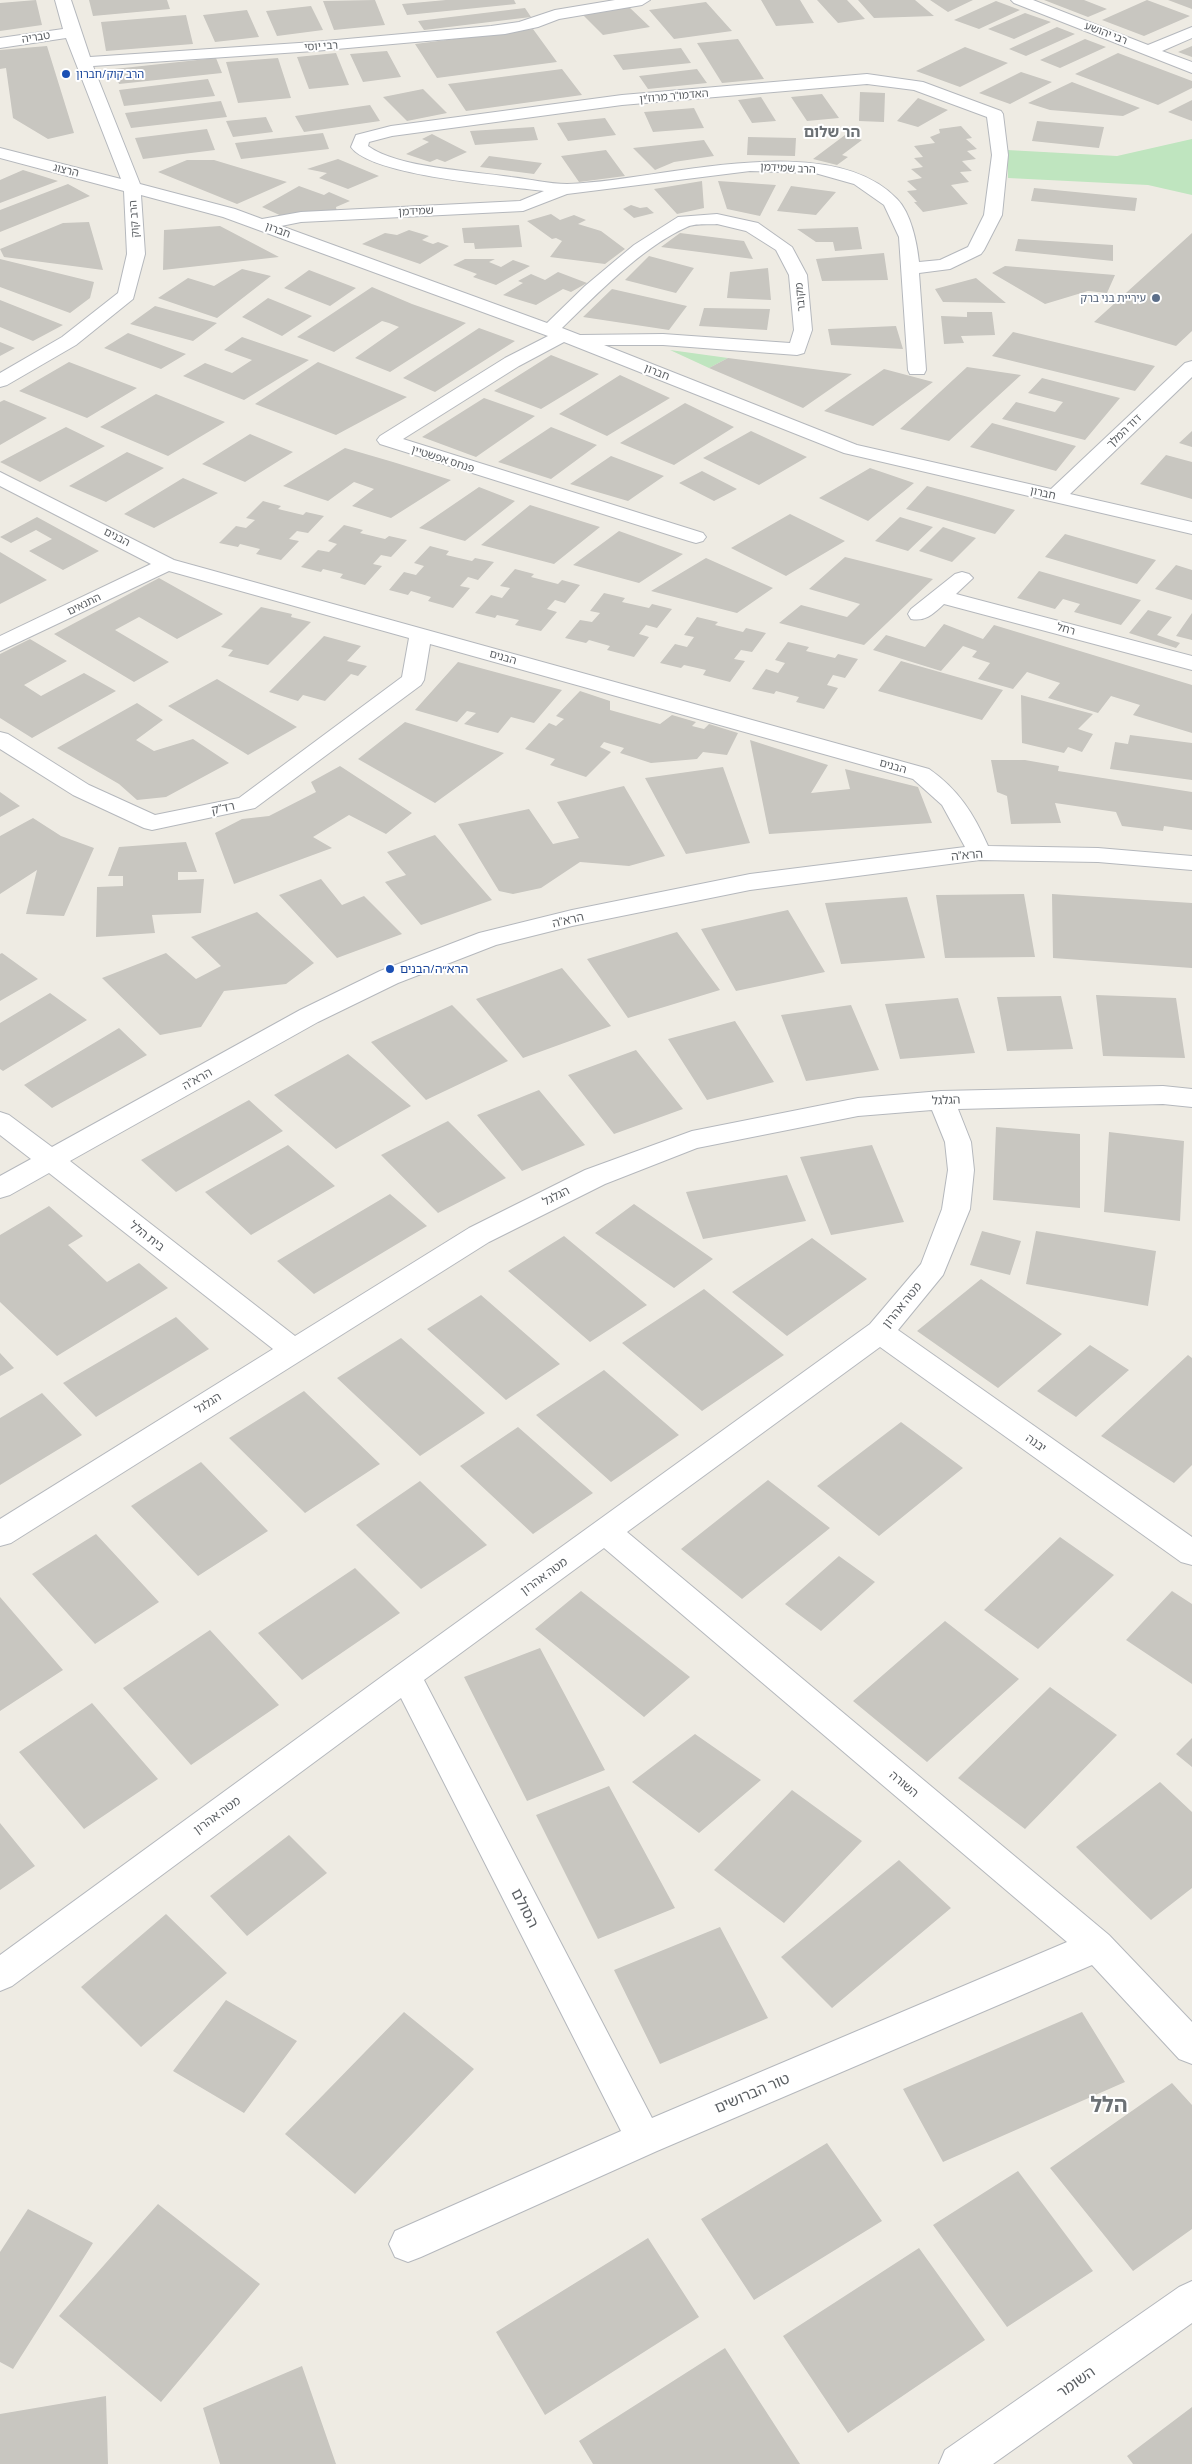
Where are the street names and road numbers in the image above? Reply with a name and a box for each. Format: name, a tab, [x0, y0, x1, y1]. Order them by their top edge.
street label: רבי יהושע	[1083, 19, 1129, 47]
street label: טבריה	[21, 28, 51, 46]
street label: רבי יוסי	[304, 38, 338, 54]
street label: האדמו"ר מרוז'ין	[639, 86, 709, 106]
street label: הרצוג	[52, 160, 80, 180]
street label: הרב שמידמן	[760, 160, 816, 176]
street label: הרב קוק	[126, 200, 142, 238]
street label: שמידמן	[398, 203, 434, 219]
street label: חברון	[264, 219, 292, 241]
street label: מקובר	[792, 282, 808, 312]
street label: חברון	[642, 361, 672, 383]
street label: דוד המלך	[1104, 411, 1144, 451]
street label: פנחס אפשטיין	[410, 443, 476, 475]
street label: חברון	[1029, 484, 1057, 502]
street label: הבנים	[102, 525, 132, 549]
street label: התנאים	[65, 590, 103, 618]
street label: רחל	[1055, 620, 1077, 638]
street label: הבנים	[488, 647, 518, 667]
street label: הבנים	[878, 756, 908, 776]
street label: רד"ק	[210, 799, 236, 817]
street label: הרא"ה	[950, 846, 984, 864]
street label: הרא"ה	[551, 909, 585, 931]
street label: הרא"ה	[179, 1065, 215, 1093]
street label: הגלגל	[931, 1092, 961, 1108]
street label: הגלגל	[540, 1183, 572, 1209]
street label: בית הלל	[126, 1218, 168, 1254]
street label: מטה אהרון	[879, 1279, 925, 1331]
street label: הגלגל	[192, 1389, 224, 1417]
street label: יבנה	[1023, 1431, 1049, 1455]
street label: מטה אהרון	[518, 1554, 570, 1598]
street label: השורה	[887, 1768, 921, 1800]
street label: מטה אהרון	[191, 1793, 243, 1837]
street label: הסולם	[508, 1885, 542, 1931]
street label: טור הברושים	[712, 2069, 792, 2117]
street label: השומר	[1053, 2362, 1099, 2402]

